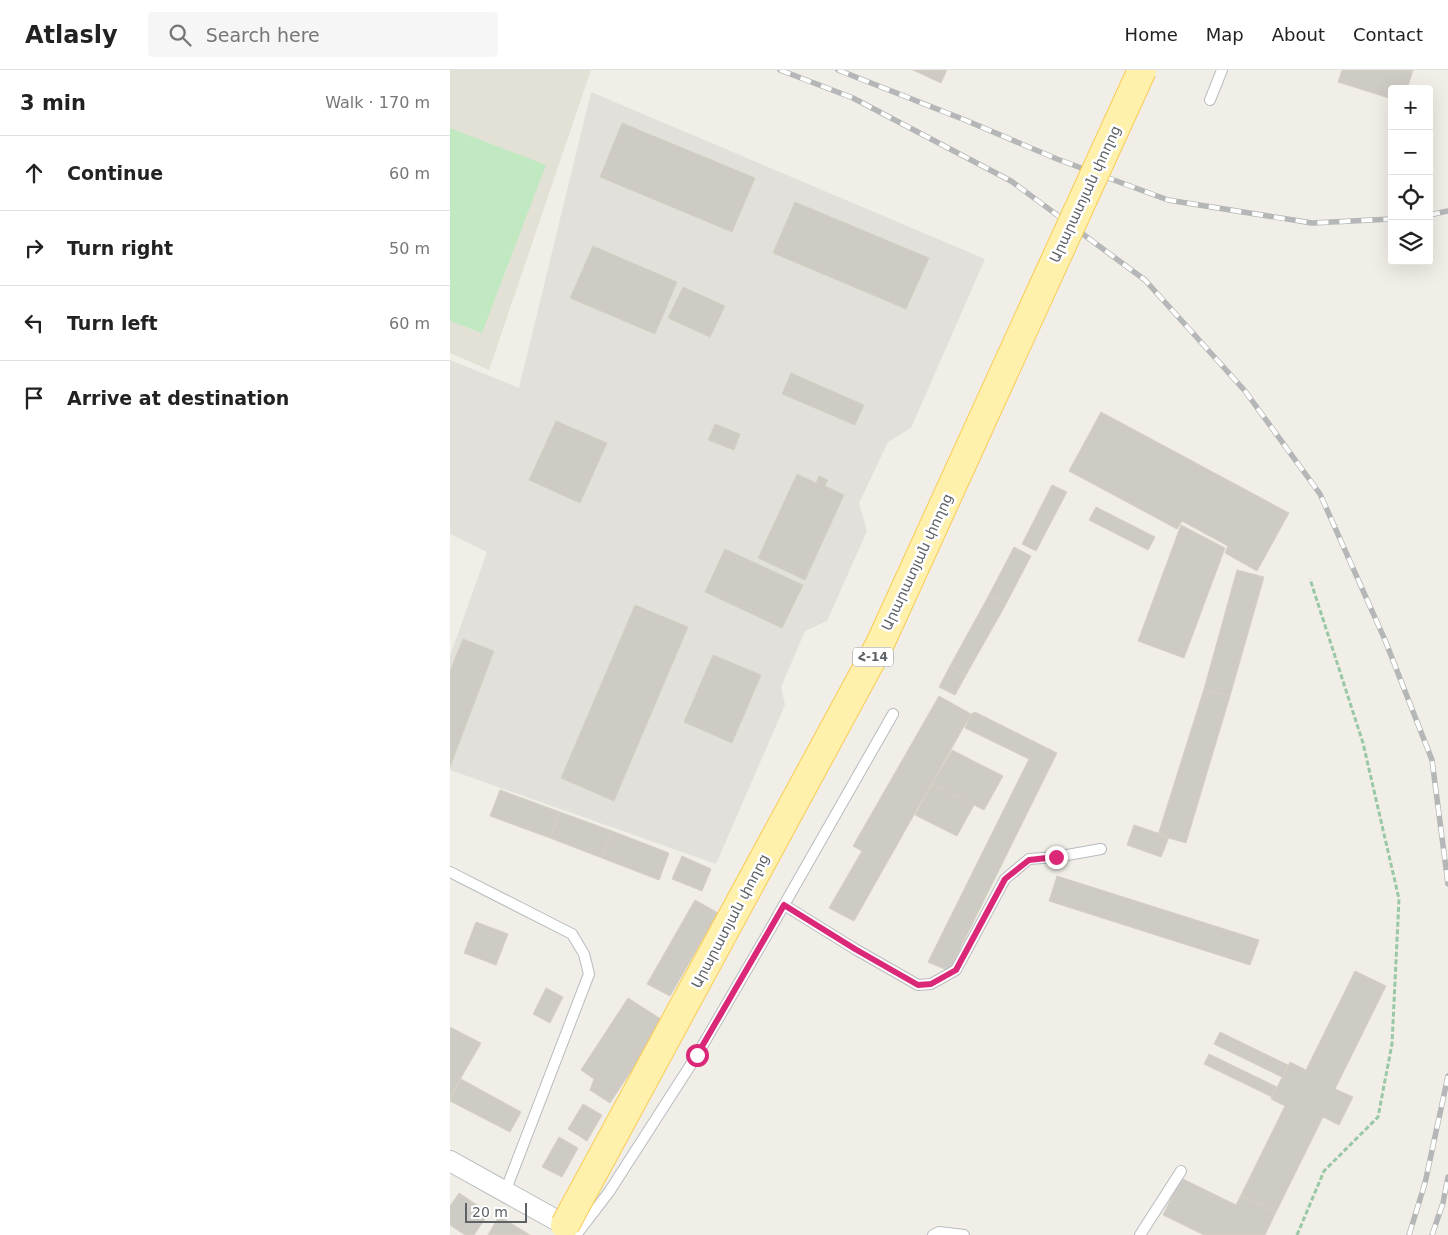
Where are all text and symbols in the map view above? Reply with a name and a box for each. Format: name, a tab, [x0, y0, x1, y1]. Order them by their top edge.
search box	[148, 12, 498, 57]
text: Atlasly	[25, 21, 118, 49]
icon: search	[166, 21, 194, 49]
text: Search here	[206, 24, 320, 46]
text: Home	[1125, 24, 1178, 45]
text: Map	[1206, 24, 1244, 45]
text: About	[1272, 24, 1325, 45]
text: Contact	[1353, 24, 1423, 45]
map controls	[1388, 85, 1433, 265]
button: +	[1388, 85, 1433, 130]
text: 3 min	[20, 91, 86, 115]
text: Walk · 170 m	[325, 93, 430, 112]
street label: Արարատյան փողոց	[1046, 123, 1124, 265]
button: −	[1388, 130, 1433, 175]
icon: ahead	[20, 159, 48, 187]
text: Continue	[67, 162, 163, 184]
text: 60 m	[389, 164, 430, 183]
button: locate	[1388, 175, 1433, 220]
button: layers	[1388, 220, 1433, 265]
icon: right	[20, 234, 48, 262]
text: Turn right	[67, 237, 173, 259]
text: 50 m	[389, 239, 430, 258]
icon: left	[20, 309, 48, 337]
text: Turn left	[67, 312, 158, 334]
text: 60 m	[389, 314, 430, 333]
icon: arrive	[20, 384, 48, 412]
text: Arrive at destination	[67, 387, 289, 409]
street label: Արարատյան փողոց	[878, 491, 956, 633]
road number: Հ-14	[853, 648, 893, 666]
route end	[1045, 846, 1068, 869]
street label: Արարատյան փողոց	[688, 851, 772, 991]
route start	[686, 1044, 709, 1067]
scale bar	[465, 1200, 528, 1223]
text: 20 m	[472, 1204, 508, 1220]

